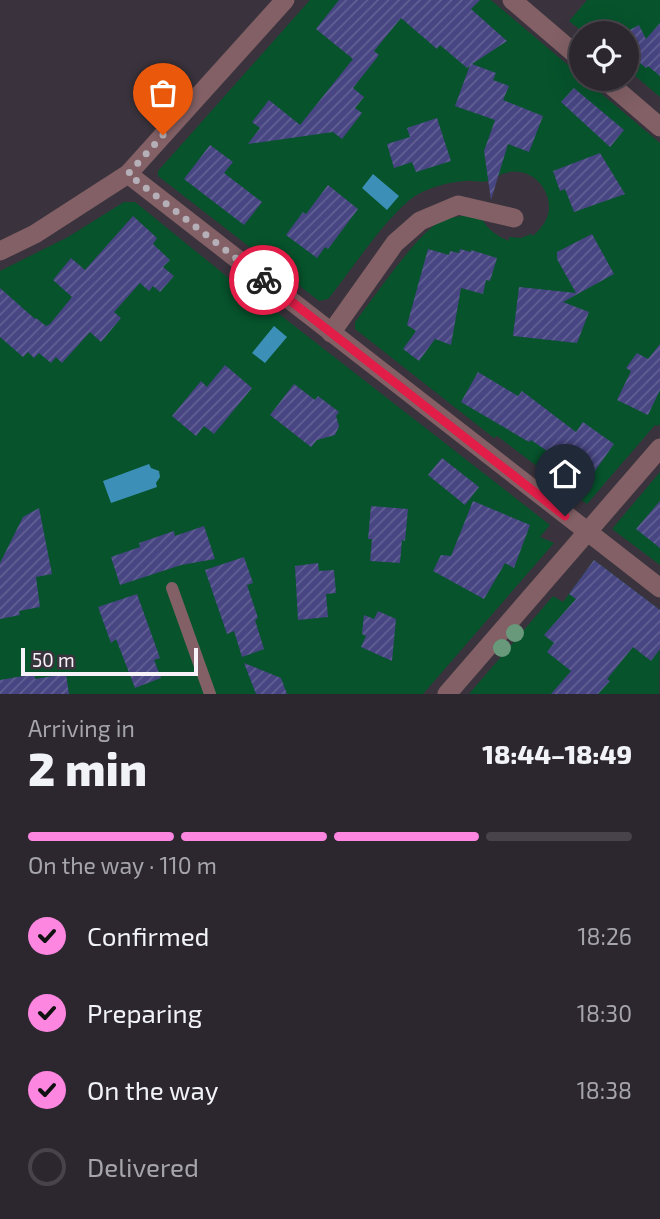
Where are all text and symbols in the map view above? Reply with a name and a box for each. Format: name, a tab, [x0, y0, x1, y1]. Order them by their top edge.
map controls	[569, 21, 639, 91]
button: locate	[569, 21, 639, 91]
pin	[133, 63, 193, 135]
icon: bag	[144, 74, 182, 112]
courier	[229, 245, 299, 315]
icon: bike	[245, 261, 283, 299]
pin	[535, 444, 595, 516]
icon: home	[546, 455, 584, 493]
scale bar	[21, 645, 198, 677]
text: 50 m	[32, 648, 75, 671]
text: Arriving in	[28, 714, 135, 742]
text: 18:44–18:49	[482, 738, 632, 769]
text: 2 min	[28, 740, 147, 795]
text: On the way · 110 m	[28, 851, 217, 879]
icon: check	[28, 917, 66, 955]
text: Confirmed	[87, 920, 210, 951]
text: 18:26	[577, 922, 632, 950]
icon: check	[28, 994, 66, 1032]
text: Preparing	[87, 997, 202, 1028]
text: 18:30	[577, 999, 632, 1027]
icon: check	[28, 1071, 66, 1109]
text: On the way	[87, 1074, 218, 1105]
text: 18:38	[577, 1076, 632, 1104]
text: Delivered	[87, 1151, 199, 1182]

